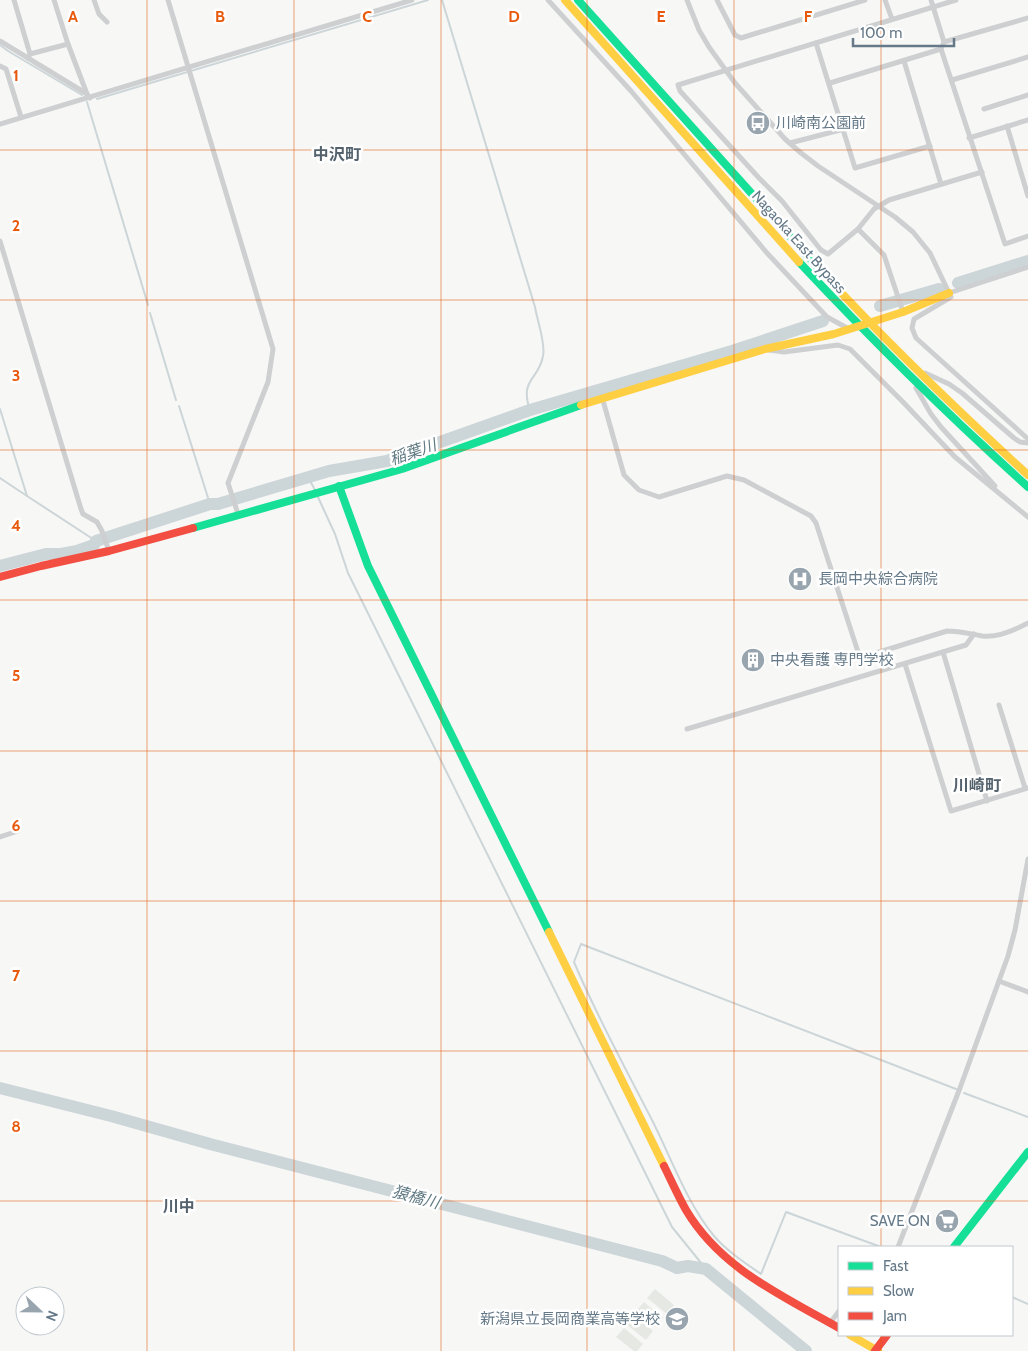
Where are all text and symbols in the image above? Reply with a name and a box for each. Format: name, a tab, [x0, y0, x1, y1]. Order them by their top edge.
text: A	[68, 7, 78, 26]
text: B	[215, 7, 225, 26]
text: C	[362, 7, 372, 26]
text: D	[508, 7, 520, 26]
text: E	[656, 7, 666, 26]
text: F	[804, 7, 813, 26]
scale bar	[853, 15, 954, 47]
text: 100 m	[860, 24, 902, 42]
text: 1	[13, 66, 19, 85]
bus stop icon: 川崎南公園前	[745, 110, 771, 136]
place label: 川崎南公園前	[776, 114, 866, 132]
district label: 中沢町	[313, 145, 361, 164]
street label: Nagaoka East Bypass	[748, 187, 850, 297]
text: 2	[12, 216, 20, 235]
text: 3	[12, 366, 20, 385]
water label: 稲葉川	[387, 435, 441, 469]
text: 4	[11, 516, 21, 535]
hospital icon: 長岡中央綜合病院	[787, 566, 813, 592]
place label: 長岡中央綜合病院	[818, 570, 938, 588]
building icon: 中央看護 専門学校	[740, 647, 766, 673]
place label: 中央看護 専門学校	[770, 651, 893, 669]
text: 5	[12, 666, 20, 685]
district label: 川崎町	[953, 776, 1001, 795]
text: 6	[12, 816, 21, 835]
text: 7	[12, 966, 21, 985]
text: 8	[11, 1117, 21, 1136]
water label: 猿橋川	[390, 1182, 444, 1213]
district label: 川中	[163, 1197, 195, 1216]
supermarket icon: SAVE ON	[934, 1208, 960, 1234]
place label: SAVE ON	[870, 1212, 930, 1230]
legend	[838, 1246, 1013, 1336]
text: Fast	[883, 1257, 908, 1275]
text: Slow	[883, 1282, 914, 1300]
north arrow	[15, 1286, 65, 1336]
school or university icon: 新潟県立長岡商業高等学校	[664, 1306, 690, 1332]
text: Jam	[882, 1307, 907, 1325]
text: N	[42, 1308, 62, 1324]
place label: 新潟県立長岡商業高等学校	[480, 1310, 660, 1328]

